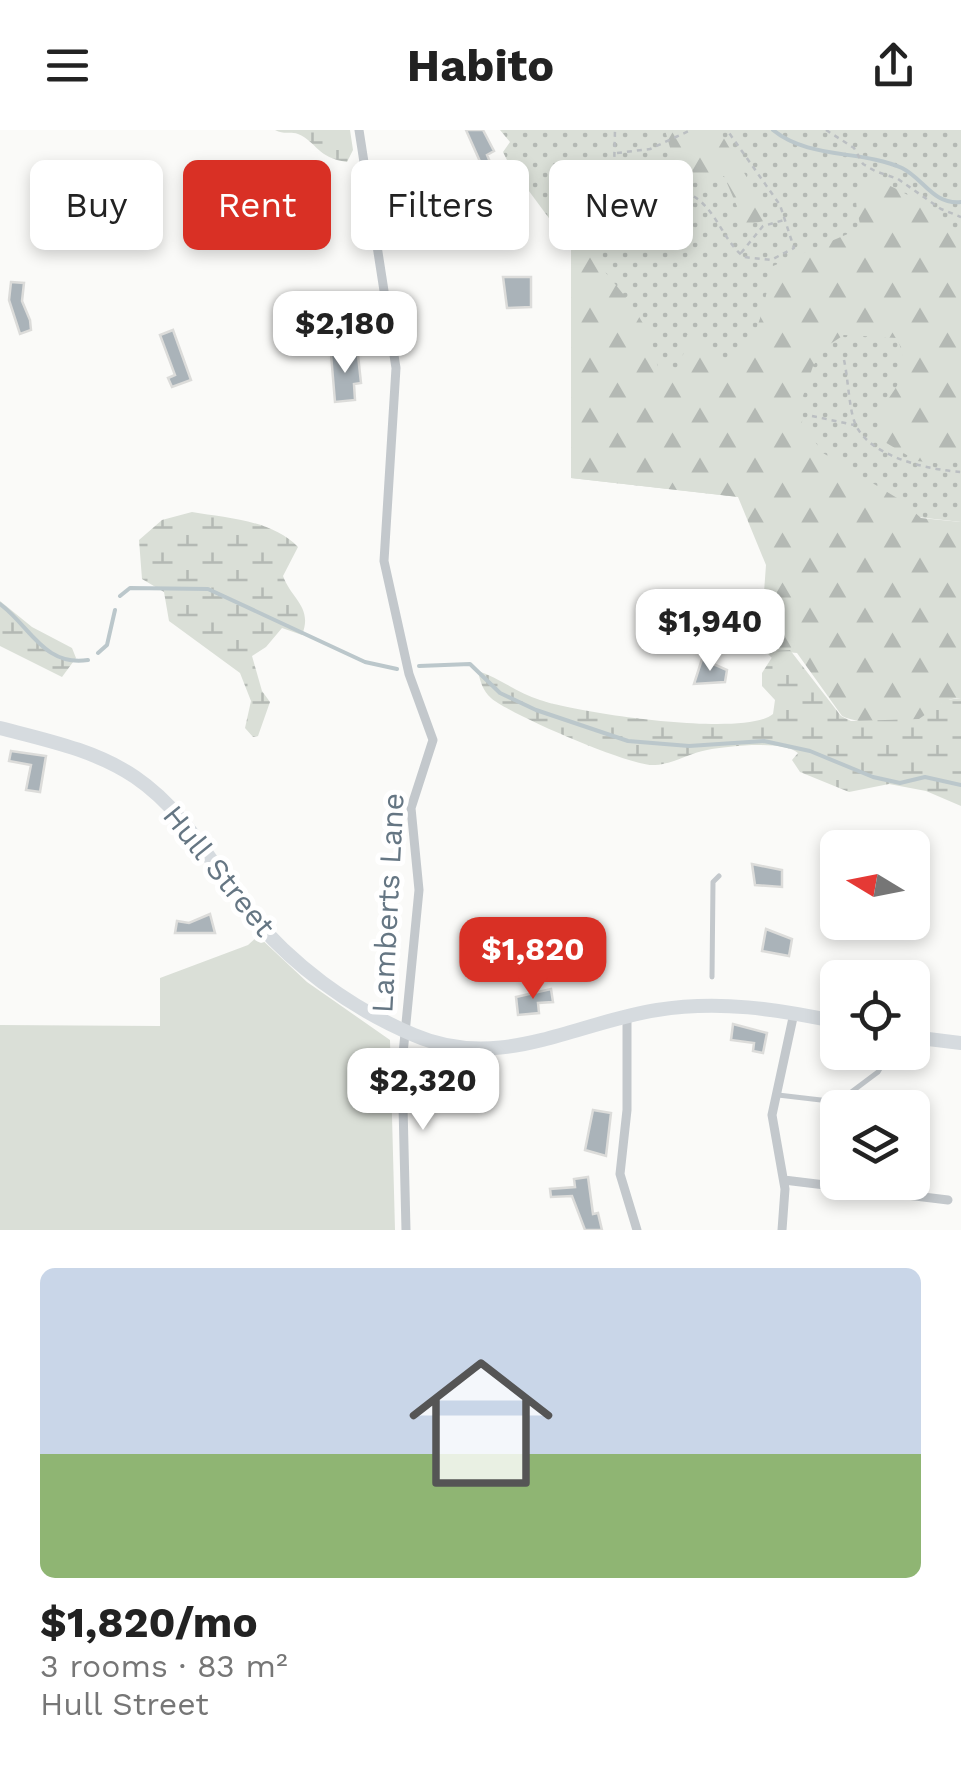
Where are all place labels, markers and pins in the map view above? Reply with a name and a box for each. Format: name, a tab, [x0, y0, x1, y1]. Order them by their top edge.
pin: $2,180	[264, 291, 426, 376]
pin: $1,940	[629, 589, 791, 674]
pin: $1,820	[452, 917, 614, 1002]
pin: $2,320	[342, 1048, 504, 1133]

